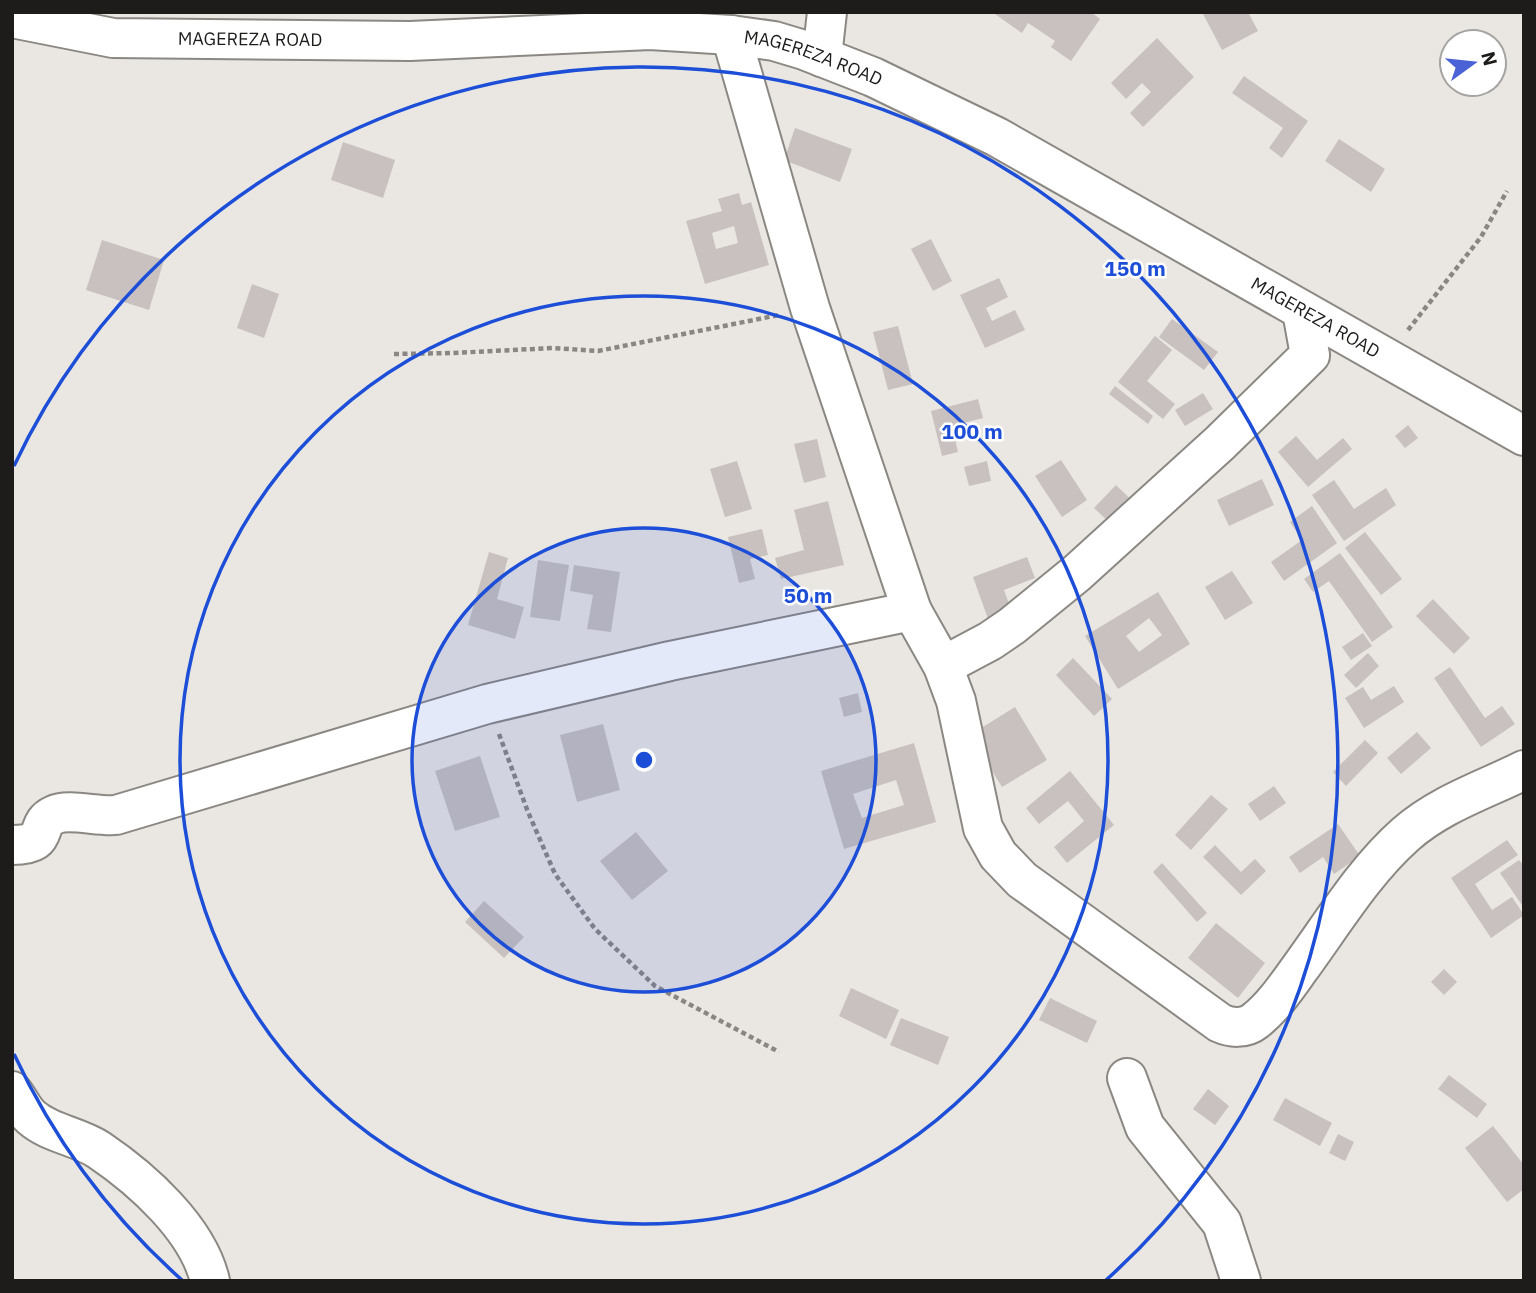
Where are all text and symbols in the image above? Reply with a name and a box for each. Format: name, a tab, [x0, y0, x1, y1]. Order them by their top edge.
street label: MAGEREZA ROAD	[743, 25, 886, 91]
street label: MAGEREZA ROAD	[178, 27, 322, 51]
north arrow	[1438, 28, 1508, 98]
text: N	[1476, 49, 1503, 68]
text: 150 m	[1104, 254, 1166, 282]
street label: MAGEREZA ROAD	[1247, 271, 1384, 363]
text: 100 m	[941, 417, 1003, 445]
text: 50 m	[784, 581, 832, 609]
centre of rings	[632, 748, 656, 772]

